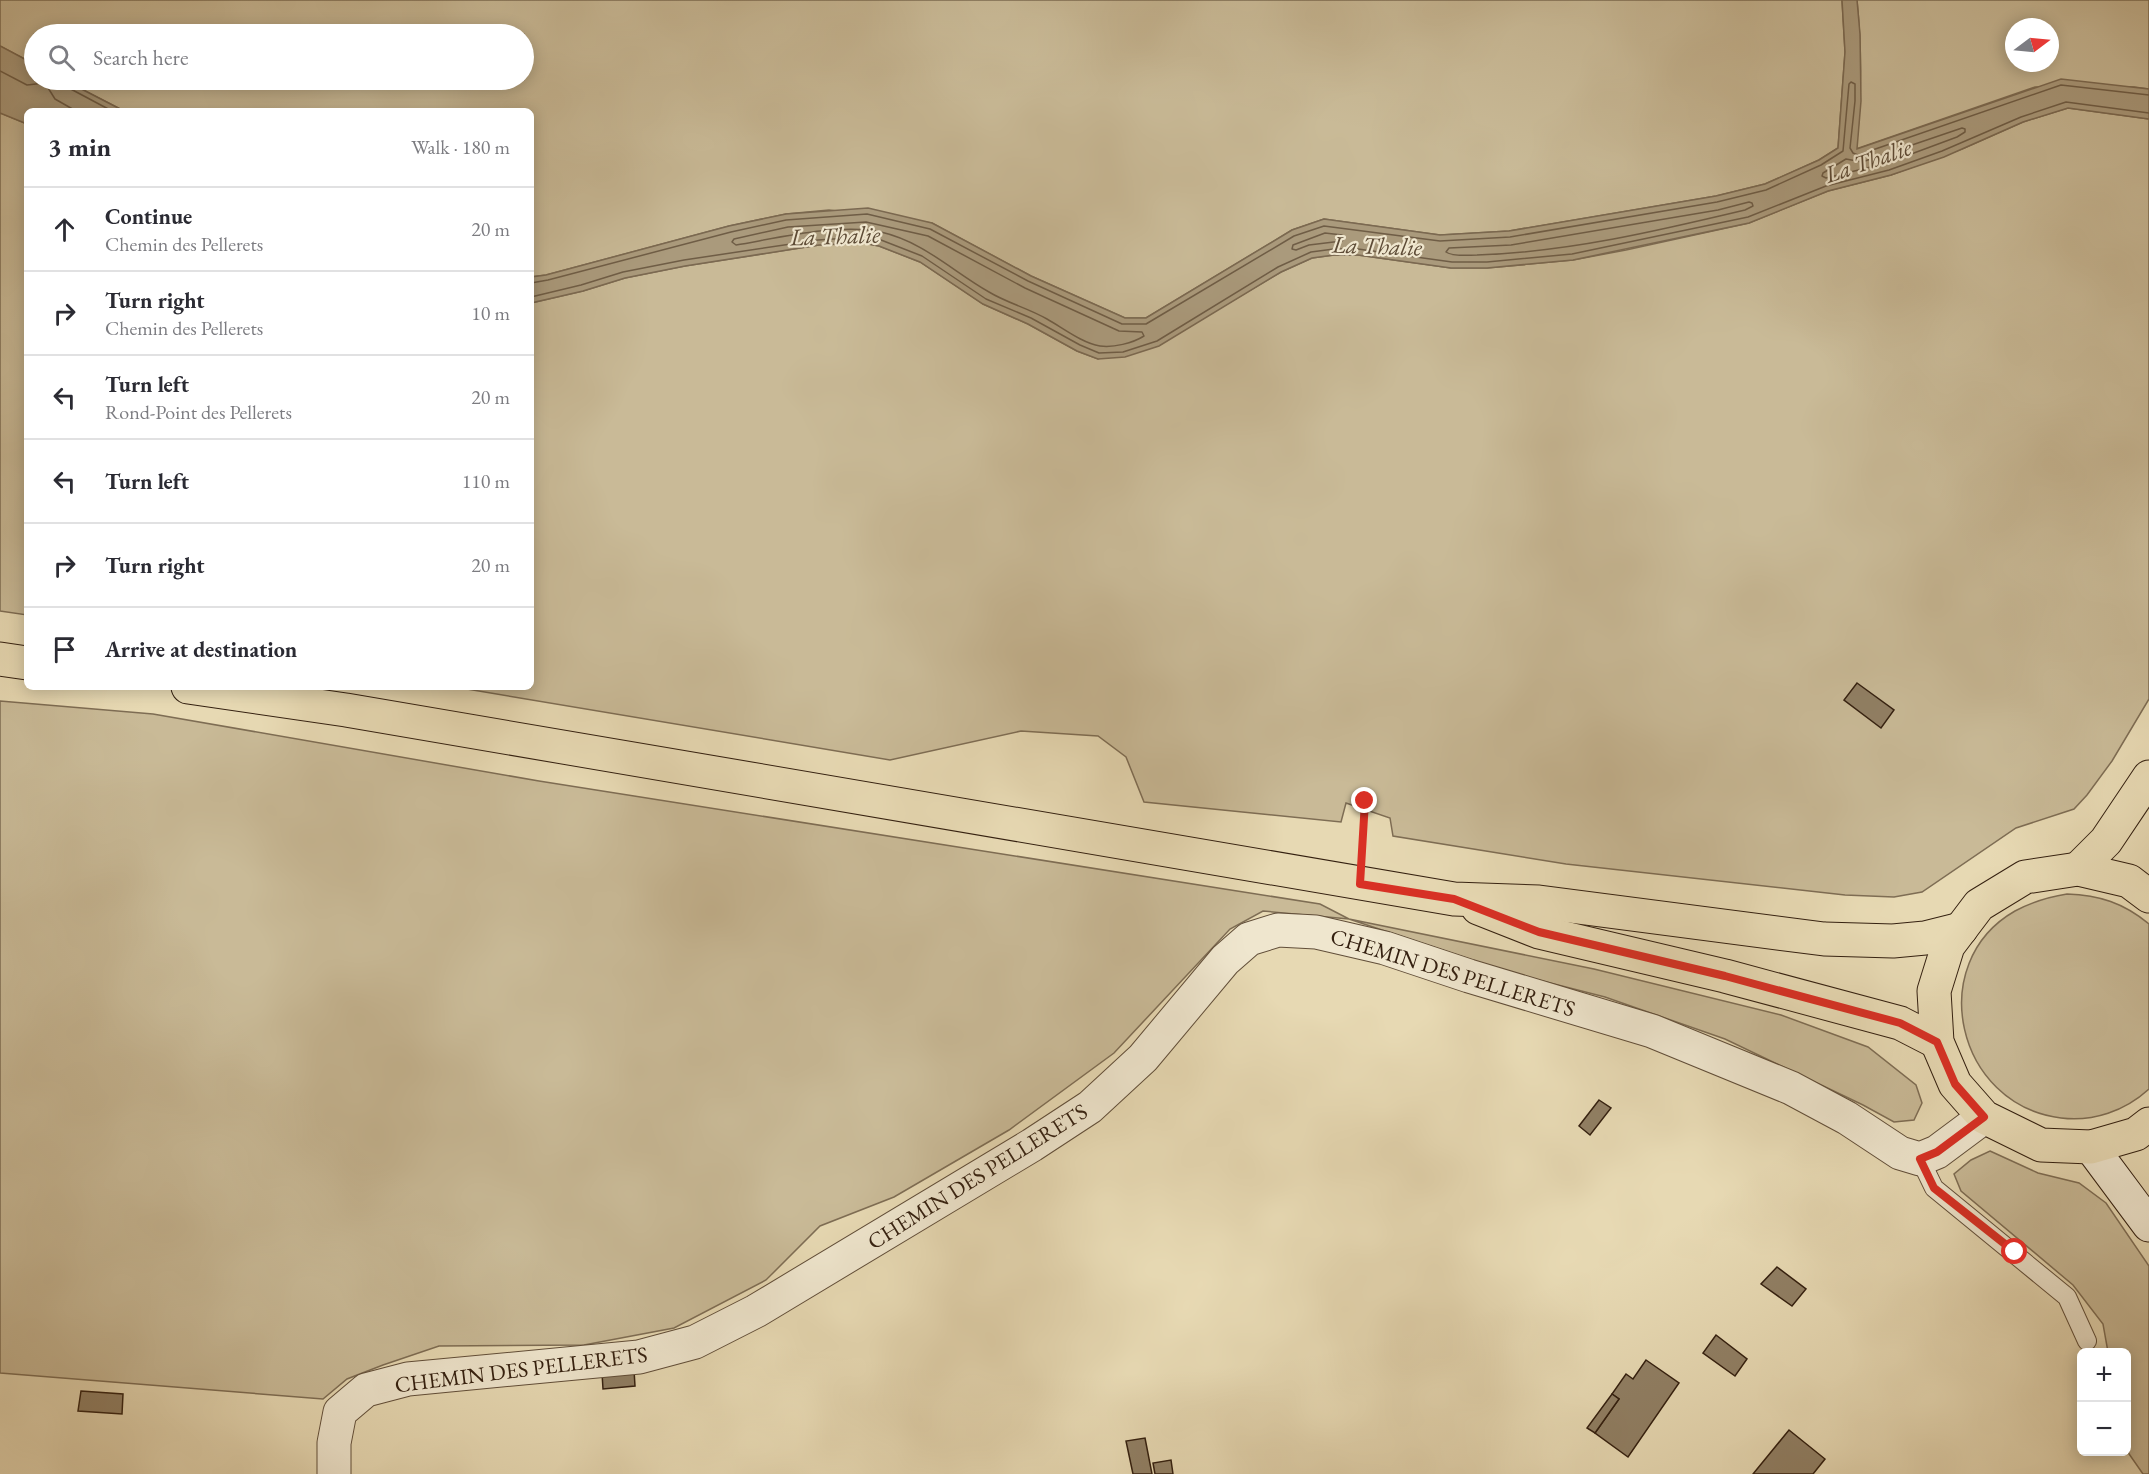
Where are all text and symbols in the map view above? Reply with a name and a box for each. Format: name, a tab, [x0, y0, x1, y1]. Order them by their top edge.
north arrow	[2005, 18, 2059, 72]
search box	[24, 24, 534, 90]
icon: search	[45, 41, 78, 74]
text: Search here	[93, 43, 188, 72]
text: 3 min	[48, 130, 111, 164]
water label: La Thalie	[1819, 131, 1916, 190]
text: Walk · 180 m	[411, 134, 510, 160]
text: Continue	[105, 202, 192, 231]
icon: ahead	[48, 213, 81, 246]
text: 20 m	[471, 216, 510, 242]
water label: La Thalie	[788, 218, 881, 253]
water label: La Thalie	[1330, 228, 1423, 263]
text: Chemin des Pellerets	[105, 231, 263, 257]
text: Turn right	[105, 286, 204, 315]
icon: right	[48, 297, 81, 330]
text: 10 m	[471, 300, 510, 326]
text: Chemin des Pellerets	[105, 315, 263, 341]
text: Turn left	[105, 370, 189, 399]
icon: left	[48, 381, 81, 414]
text: 20 m	[471, 384, 510, 410]
text: Rond-Point des Pellerets	[105, 399, 292, 425]
icon: left	[48, 465, 81, 498]
text: Turn left	[105, 467, 189, 496]
text: 110 m	[462, 468, 510, 494]
icon: right	[48, 549, 81, 582]
text: Turn right	[105, 551, 204, 580]
text: 20 m	[471, 552, 510, 578]
icon: arrive	[48, 633, 81, 666]
text: Arrive at destination	[105, 635, 297, 664]
route end	[1351, 787, 1377, 813]
street label: CHEMIN DES PELLERETS	[1327, 921, 1579, 1024]
street label: CHEMIN DES PELLERETS	[862, 1097, 1093, 1256]
route start	[2001, 1238, 2027, 1264]
street label: CHEMIN DES PELLERETS	[393, 1340, 649, 1399]
map controls	[2077, 1348, 2131, 1456]
button: +	[2077, 1348, 2131, 1402]
button: −	[2077, 1402, 2131, 1456]

